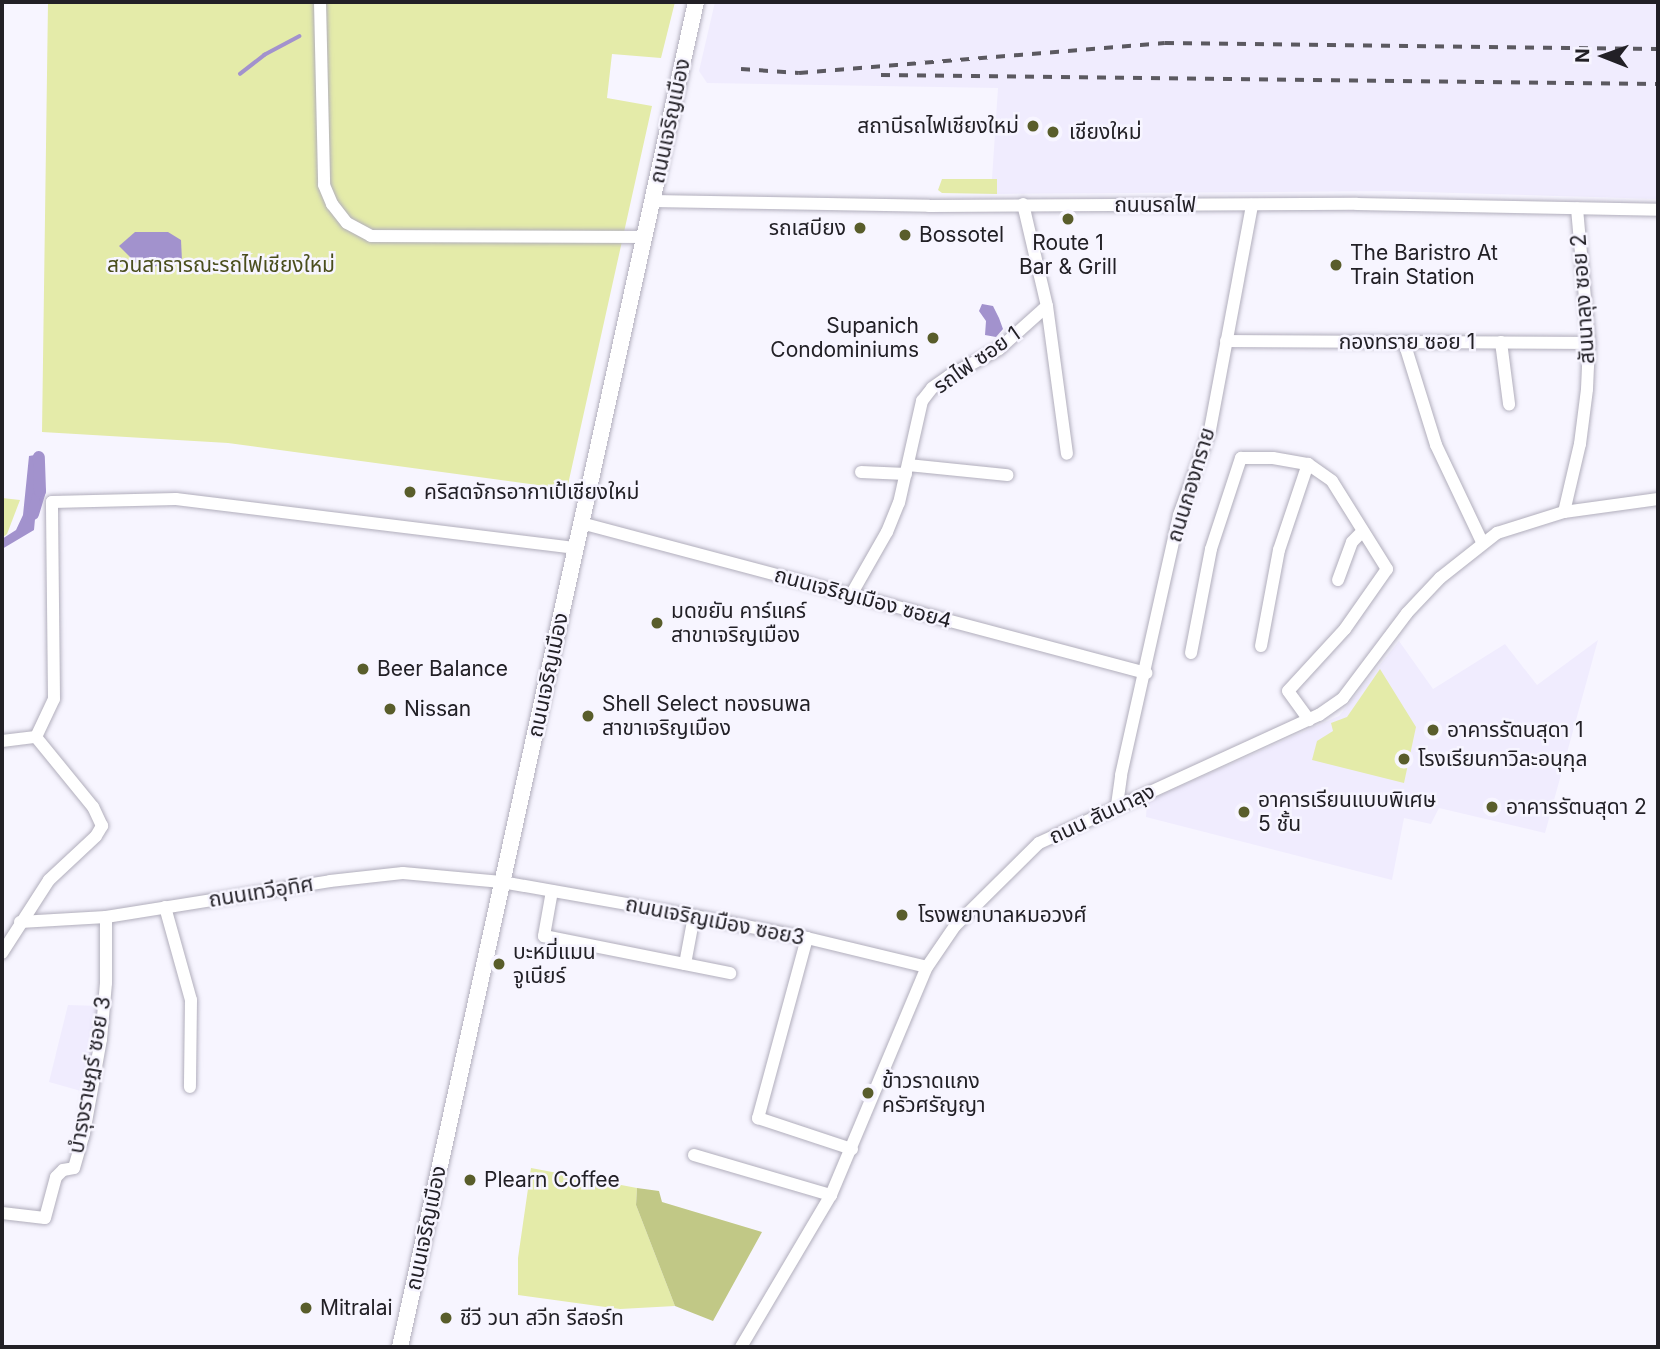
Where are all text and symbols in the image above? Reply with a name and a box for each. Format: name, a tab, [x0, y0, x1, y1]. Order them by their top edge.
north arrow	[1569, 21, 1639, 91]
text: N	[1571, 48, 1594, 63]
street label: ถนนเจริญเมือง	[644, 56, 696, 186]
place label: สถานีรถไฟเชียงใหม่	[857, 113, 1019, 139]
marker: สถานีรถไฟเชียงใหม่	[1025, 118, 1041, 134]
place label: เชียงใหม่	[1069, 119, 1142, 145]
marker: เชียงใหม่	[1043, 122, 1063, 142]
street label: ถนนรถไฟ	[1114, 192, 1196, 218]
marker: Route 1 Bar & Grill	[1060, 211, 1076, 227]
place label: รถเสบียง	[769, 215, 846, 241]
marker: รถเสบียง	[852, 220, 868, 236]
place label: Bossotel	[919, 222, 1004, 248]
marker: Bossotel	[897, 227, 913, 243]
place label: Route 1 Bar & Grill	[1019, 230, 1117, 280]
street label: สันนาลุง ซอย 2	[1566, 233, 1600, 365]
place label: The Baristro At Train Station	[1350, 240, 1498, 290]
park label: สวนสาธารณะรถไฟเชียงใหม่	[107, 252, 335, 278]
marker: The Baristro At Train Station	[1328, 257, 1344, 273]
place label: Supanich Condominiums	[770, 313, 919, 363]
street label: รถไฟ ซอย 1	[929, 321, 1025, 399]
street label: กองทราย ซอย 1	[1339, 329, 1475, 355]
marker: Supanich Condominiums	[925, 330, 941, 346]
street label: ถนนกองทราย	[1162, 425, 1220, 545]
place label: คริสตจักรอากาเป้เชียงใหม่	[424, 479, 639, 505]
marker: คริสตจักรอากาเป้เชียงใหม่	[402, 484, 418, 500]
street label: ถนนเจริญเมือง ซอย4	[772, 562, 954, 634]
place label: มดขยัน คาร์แคร์ สาขาเจริญเมือง	[671, 598, 806, 648]
street label: ถนนเจริญเมือง	[522, 610, 574, 740]
marker: มดขยัน คาร์แคร์ สาขาเจริญเมือง	[649, 615, 665, 631]
place label: Beer Balance	[377, 656, 508, 682]
marker: Beer Balance	[355, 661, 371, 677]
place label: Shell Select ทองธนพล สาขาเจริญเมือง	[602, 691, 811, 741]
place label: Nissan	[404, 696, 471, 722]
marker: Nissan	[382, 701, 398, 717]
marker: Shell Select ทองธนพล สาขาเจริญเมือง	[580, 708, 596, 724]
place label: อาคารรัตนสุดา 1	[1447, 717, 1584, 743]
marker: อาคารรัตนสุดา 1	[1425, 722, 1441, 738]
place label: โรงเรียนกาวิละอนุกุล	[1418, 746, 1587, 772]
marker: โรงเรียนกาวิละอนุกุล	[1396, 751, 1412, 767]
street label: ถนน สันนาลุง	[1045, 779, 1159, 849]
place label: อาคารเรียนแบบพิเศษ 5 ชั้น	[1258, 787, 1436, 837]
place label: อาคารรัตนสุดา 2	[1506, 794, 1647, 820]
marker: อาคารรัตนสุดา 2	[1484, 799, 1500, 815]
marker: อาคารเรียนแบบพิเศษ 5 ชั้น	[1236, 804, 1252, 820]
street label: ถนนเทวีอุทิศ	[207, 871, 315, 913]
street label: ถนนเจริญเมือง ซอย3	[623, 891, 807, 951]
place label: โรงพยาบาลหมอวงศ์	[918, 902, 1087, 928]
marker: โรงพยาบาลหมอวงศ์	[892, 905, 912, 925]
place label: บะหมี่แมน จูเนียร์	[513, 939, 596, 989]
marker: บะหมี่แมน จูเนียร์	[491, 956, 507, 972]
street label: บำรุงราษฏร์ ซอย 3	[64, 995, 116, 1155]
place label: ข้าวราดแกง ครัวศรัญญา	[882, 1068, 986, 1118]
marker: ข้าวราดแกง ครัวศรัญญา	[860, 1085, 876, 1101]
street label: ถนนเจริญเมือง	[400, 1163, 452, 1293]
place label: Plearn Coffee	[484, 1167, 620, 1193]
marker: Plearn Coffee	[462, 1172, 478, 1188]
place label: Mitralai	[320, 1295, 393, 1321]
marker: Mitralai	[298, 1300, 314, 1316]
place label: ชีวี วนา สวีท รีสอร์ท	[460, 1305, 624, 1331]
marker: ชีวี วนา สวีท รีสอร์ท	[438, 1310, 454, 1326]

